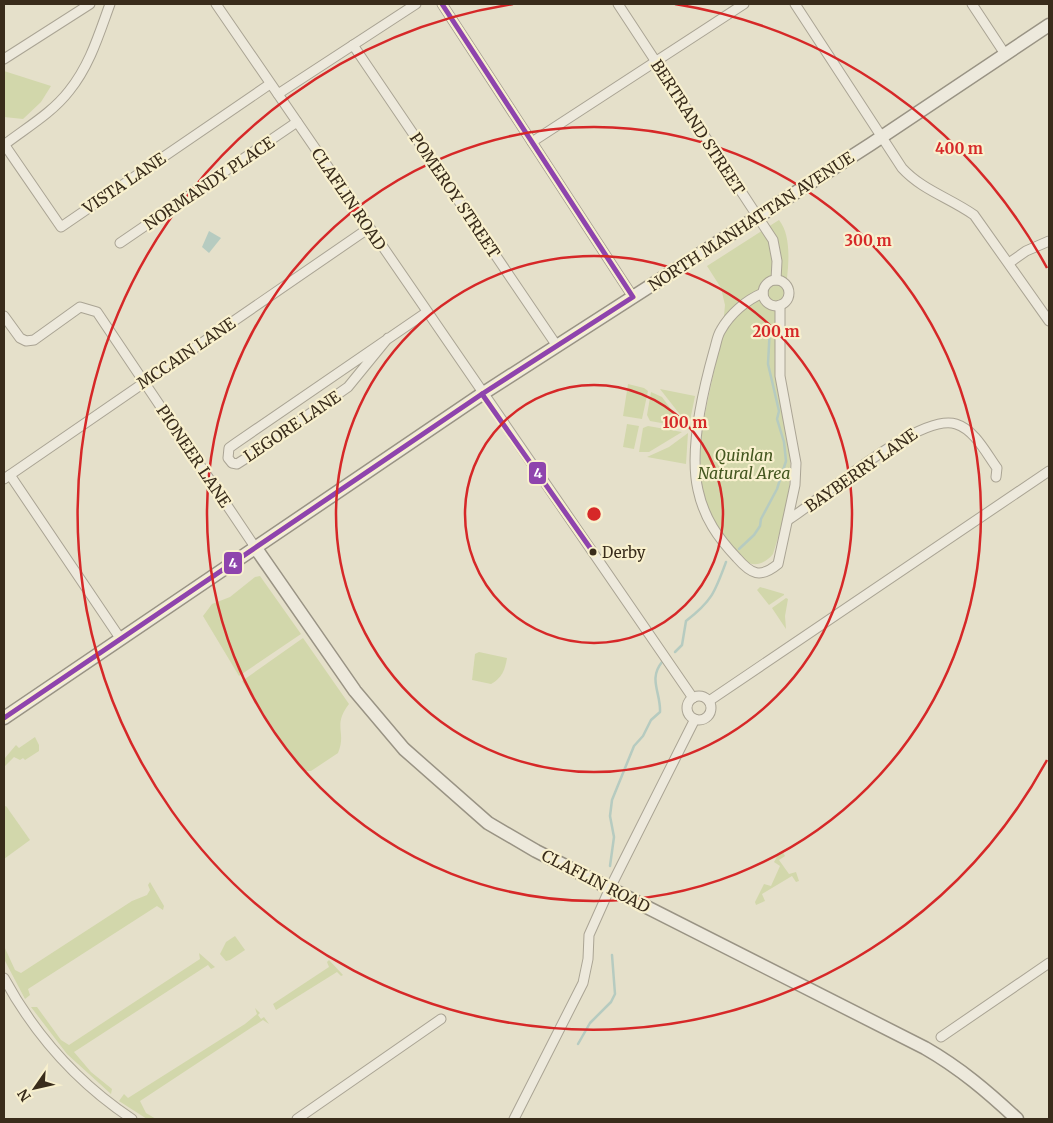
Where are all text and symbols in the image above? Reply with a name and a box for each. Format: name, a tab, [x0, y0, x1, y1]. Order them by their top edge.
street label: BERTRAND STREET	[647, 56, 749, 198]
street label: POMEROY STREET	[406, 129, 504, 261]
street label: NORMANDY PLACE	[140, 131, 279, 234]
text: 400 m	[935, 139, 983, 158]
street label: CLAFLIN ROAD	[307, 144, 391, 254]
street label: NORTH MANHATTAN AVENUE	[644, 147, 858, 295]
street label: VISTA LANE	[78, 148, 170, 219]
text: 300 m	[844, 231, 892, 250]
street label: MCCAIN LANE	[133, 312, 240, 393]
text: 200 m	[752, 322, 800, 341]
street label: LEGORE LANE	[240, 386, 345, 466]
street label: PIONEER LANE	[152, 401, 236, 512]
text: 100 m	[663, 413, 707, 432]
street label: BAYBERRY LANE	[801, 423, 922, 516]
park label: Quinlan Natural Area	[698, 445, 790, 483]
line badge: 4	[528, 461, 547, 485]
text: 4	[534, 464, 543, 482]
centre of rings	[585, 505, 603, 523]
place label: Derby	[602, 543, 646, 562]
marker: Derby	[588, 547, 598, 557]
line badge: 4	[223, 551, 243, 575]
text: 4	[229, 554, 238, 572]
street label: CLAFLIN ROAD	[538, 845, 654, 917]
north arrow	[10, 1063, 60, 1113]
text: N	[14, 1086, 35, 1105]

